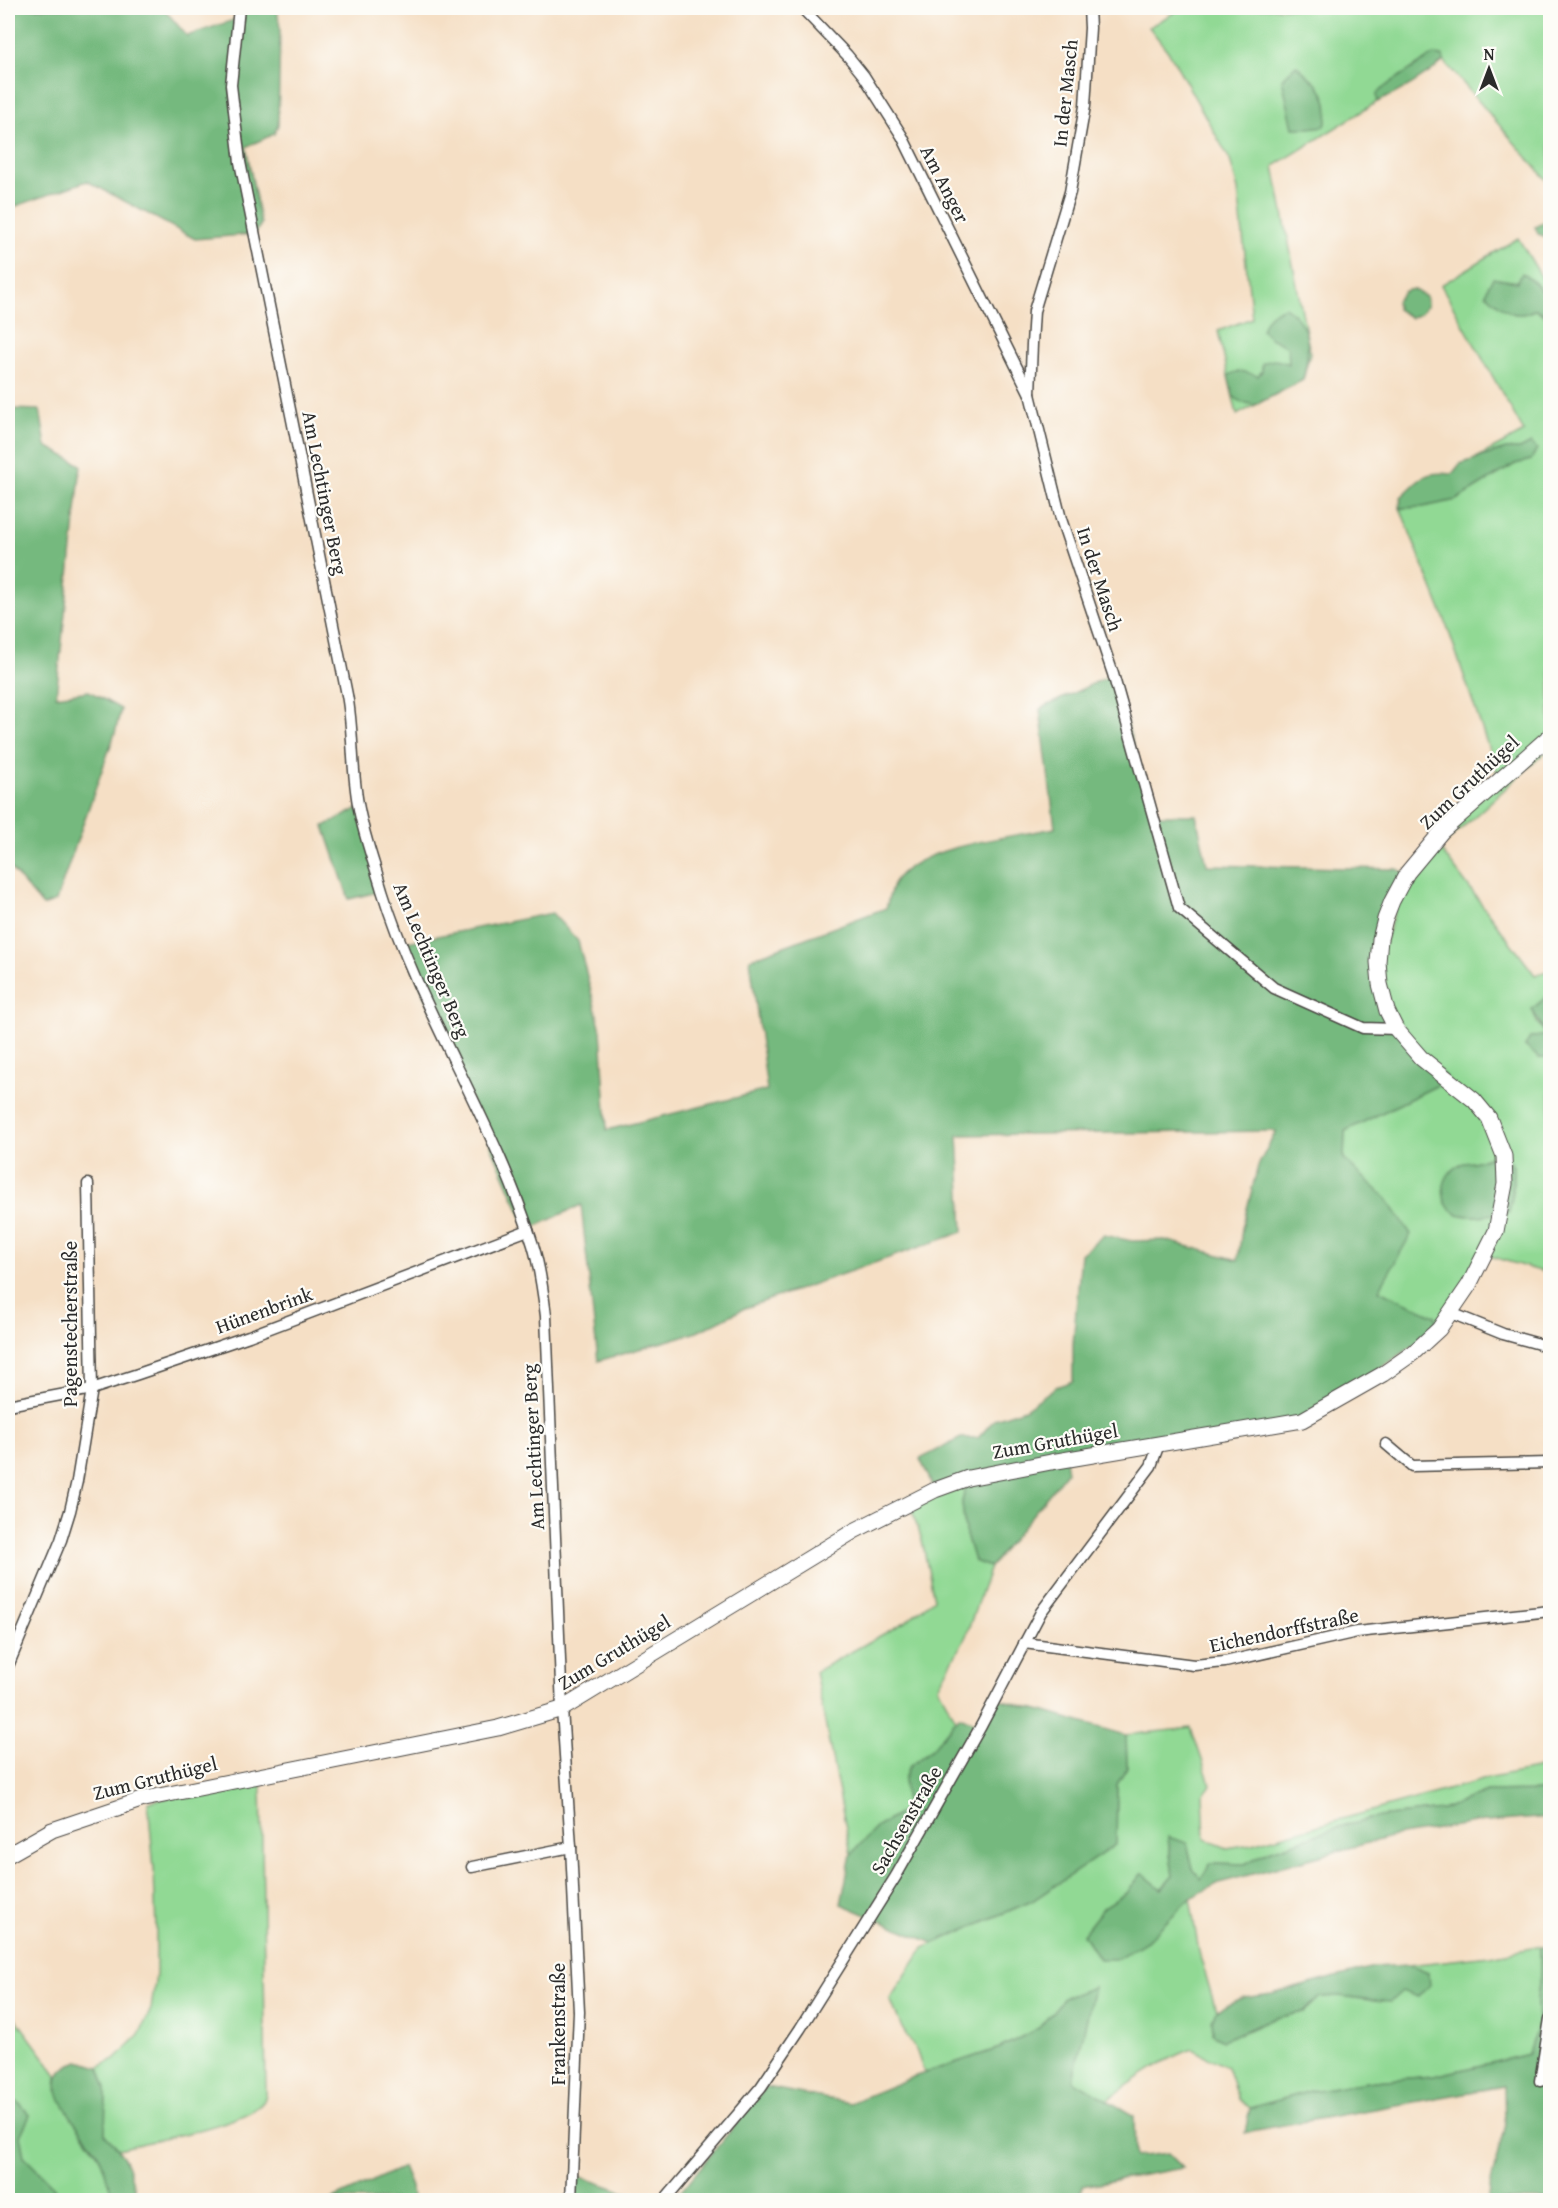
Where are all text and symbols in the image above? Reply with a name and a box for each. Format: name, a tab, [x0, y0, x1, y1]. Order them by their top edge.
street label: In der Masch	[1044, 38, 1085, 148]
north arrow	[1459, 39, 1519, 99]
text: N	[1484, 42, 1495, 66]
street label: Am Anger	[914, 140, 977, 228]
street label: Am Lechtinger Berg	[295, 408, 356, 577]
street label: In der Masch	[1070, 523, 1131, 635]
street label: Zum Gruthügel	[1412, 727, 1525, 836]
street label: Am Lechtinger Berg	[387, 877, 478, 1042]
street label: Pagenstecherstraße	[55, 1241, 84, 1407]
street label: Hünenbrink	[211, 1278, 317, 1341]
street label: Am Lechtinger Berg	[514, 1363, 551, 1531]
street label: Zum Gruthügel	[990, 1415, 1120, 1466]
street label: Eichendorffstraße	[1207, 1600, 1361, 1659]
street label: Zum Gruthügel	[552, 1606, 676, 1697]
street label: Zum Gruthügel	[90, 1748, 220, 1807]
street label: Sachsenstraße	[863, 1760, 948, 1879]
street label: Frankenstraße	[543, 1963, 572, 2085]

